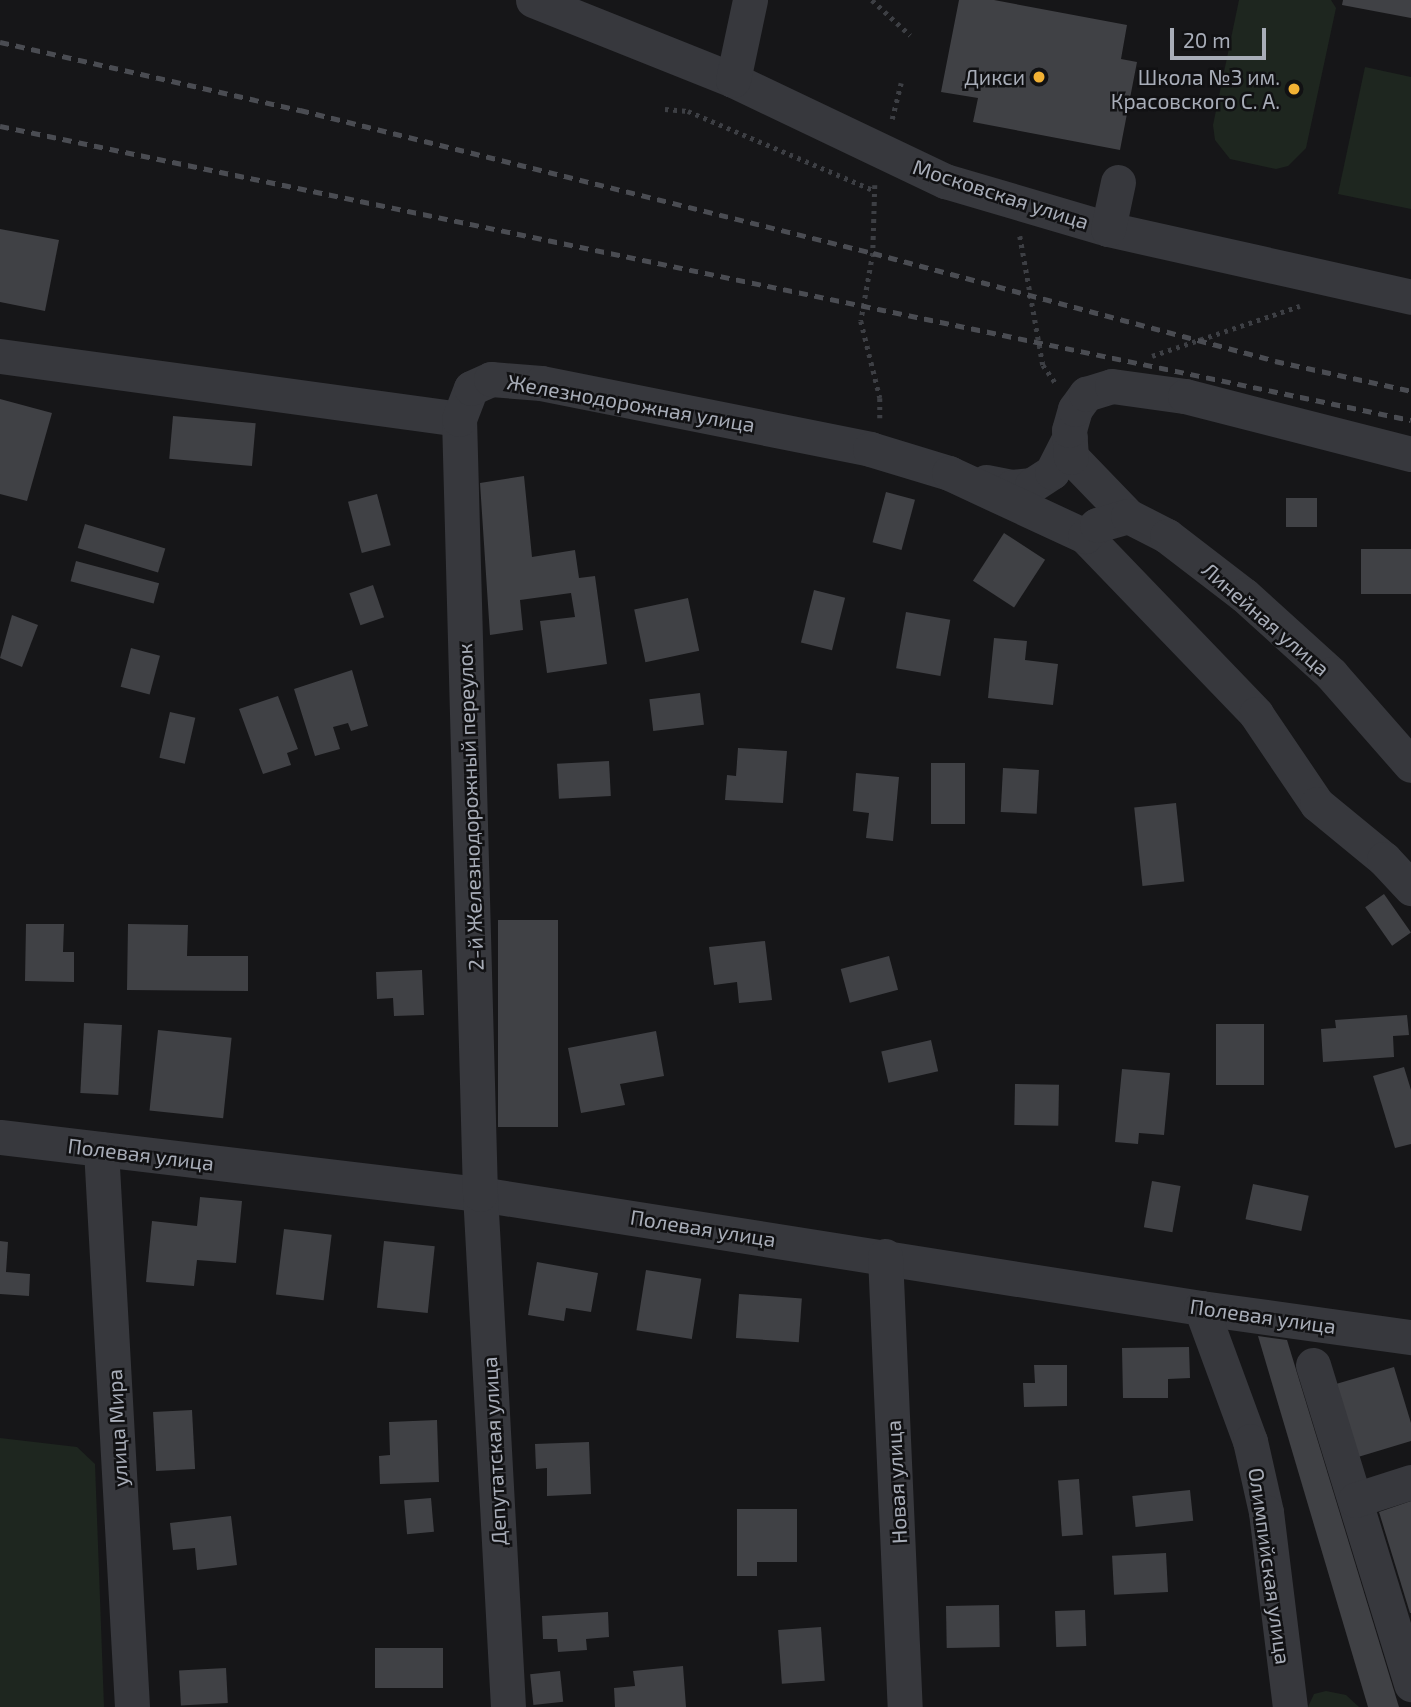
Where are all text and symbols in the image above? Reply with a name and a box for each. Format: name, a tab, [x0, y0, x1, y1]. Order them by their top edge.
scale bar	[1173, 14, 1269, 58]
text: 20 m	[1183, 27, 1231, 52]
place label: Дикси	[964, 64, 1025, 90]
place label: Школа №3 им. Красовского С. А.	[1111, 64, 1280, 114]
marker: Дикси	[1031, 69, 1047, 85]
marker: Школа №3 им. Красовского С. А.	[1286, 81, 1302, 97]
street label: Московская улица	[910, 154, 1092, 234]
street label: Железнодорожная улица	[505, 369, 757, 437]
street label: Линейная улица	[1197, 557, 1335, 681]
street label: 2-й Железнодорожный переулок	[452, 643, 488, 971]
street label: Полевая улица	[67, 1133, 215, 1175]
street label: Полевая улица	[628, 1204, 778, 1252]
street label: Полевая улица	[1188, 1293, 1338, 1339]
street label: Депутатская улица	[476, 1356, 512, 1546]
street label: улица Мира	[101, 1368, 133, 1488]
street label: Новая улица	[880, 1419, 912, 1545]
street label: Олимпийская улица	[1244, 1466, 1296, 1666]

